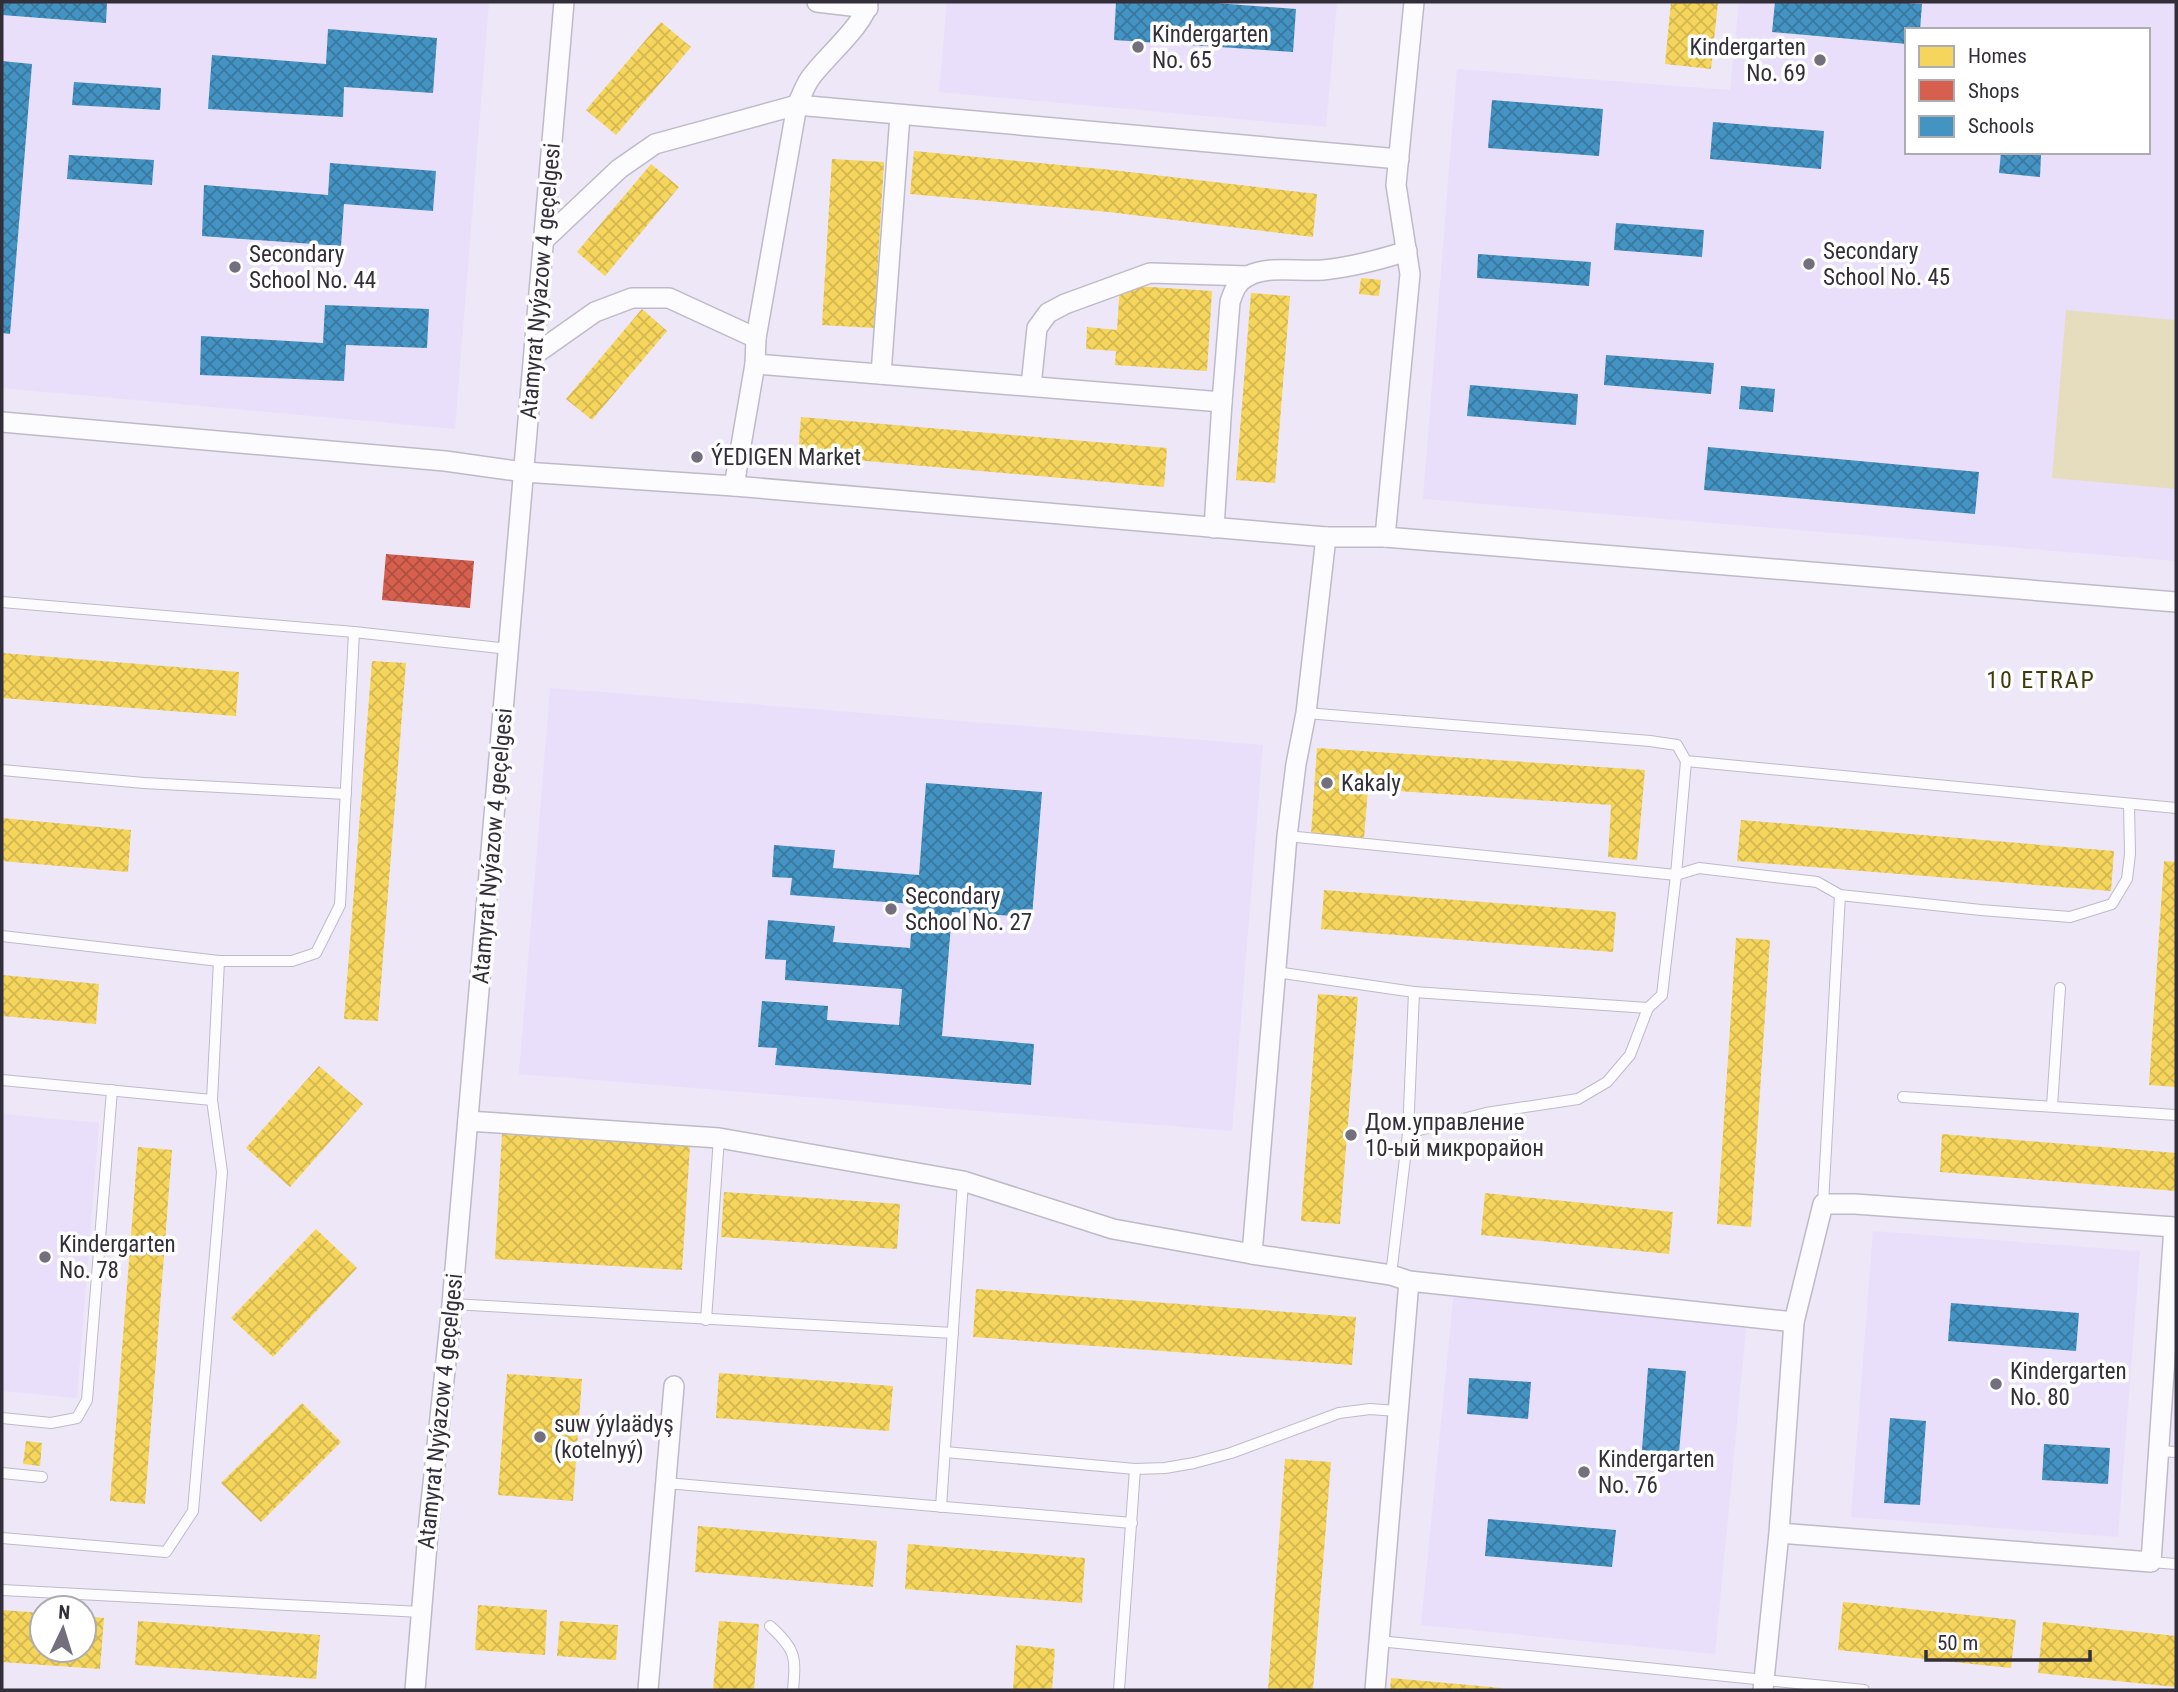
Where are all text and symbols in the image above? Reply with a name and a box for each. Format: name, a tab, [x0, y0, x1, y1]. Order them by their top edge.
place label: Kindergarten No. 65	[1152, 21, 1269, 74]
legend	[1905, 28, 2150, 154]
place label: Kindergarten No. 69	[1689, 34, 1806, 87]
marker: Kindergarten No. 65	[1130, 39, 1146, 55]
text: Homes	[1968, 44, 2027, 68]
marker: Kindergarten No. 69	[1812, 52, 1828, 68]
text: Shops	[1968, 79, 2020, 103]
text: Schools	[1968, 114, 2034, 138]
street label: Atamyrat Nyýazow 4 geçelgesi	[515, 142, 566, 420]
place label: Secondary School No. 45	[1823, 238, 1950, 291]
place label: Secondary School No. 44	[249, 241, 376, 294]
marker: Secondary School No. 45	[1801, 256, 1817, 272]
marker: Secondary School No. 44	[227, 259, 243, 275]
place label: ÝEDIGEN Market	[711, 443, 861, 471]
marker: ÝEDIGEN Market	[689, 449, 705, 465]
district label: 10 ETRAP	[1986, 666, 2096, 694]
street label: Atamyrat Nyýazow 4 geçelgesi	[467, 707, 518, 985]
place label: Kakaly	[1341, 770, 1401, 797]
marker: Kakaly	[1319, 775, 1335, 791]
place label: Secondary School No. 27	[905, 883, 1032, 936]
marker: Secondary School No. 27	[883, 901, 899, 917]
place label: Дом.управление 10-ый микрорайон	[1365, 1109, 1544, 1162]
marker: Дом.управление 10-ый микрорайон	[1343, 1127, 1359, 1143]
place label: Kindergarten No. 78	[59, 1231, 176, 1284]
marker: Kindergarten No. 78	[37, 1249, 53, 1265]
street label: Atamyrat Nyýazow 4 geçelgesi	[413, 1272, 468, 1550]
place label: Kindergarten No. 80	[2010, 1358, 2127, 1411]
marker: Kindergarten No. 80	[1988, 1376, 2004, 1392]
place label: suw ýylaädyş (kotelnyý)	[554, 1411, 674, 1464]
marker: suw ýylaädyş (kotelnyý)	[532, 1429, 548, 1445]
place label: Kindergarten No. 76	[1598, 1446, 1715, 1499]
marker: Kindergarten No. 76	[1576, 1464, 1592, 1480]
north arrow	[28, 1594, 98, 1664]
text: N	[58, 1601, 71, 1624]
scale bar	[1926, 1618, 2090, 1662]
text: 50 m	[1937, 1631, 1978, 1655]

